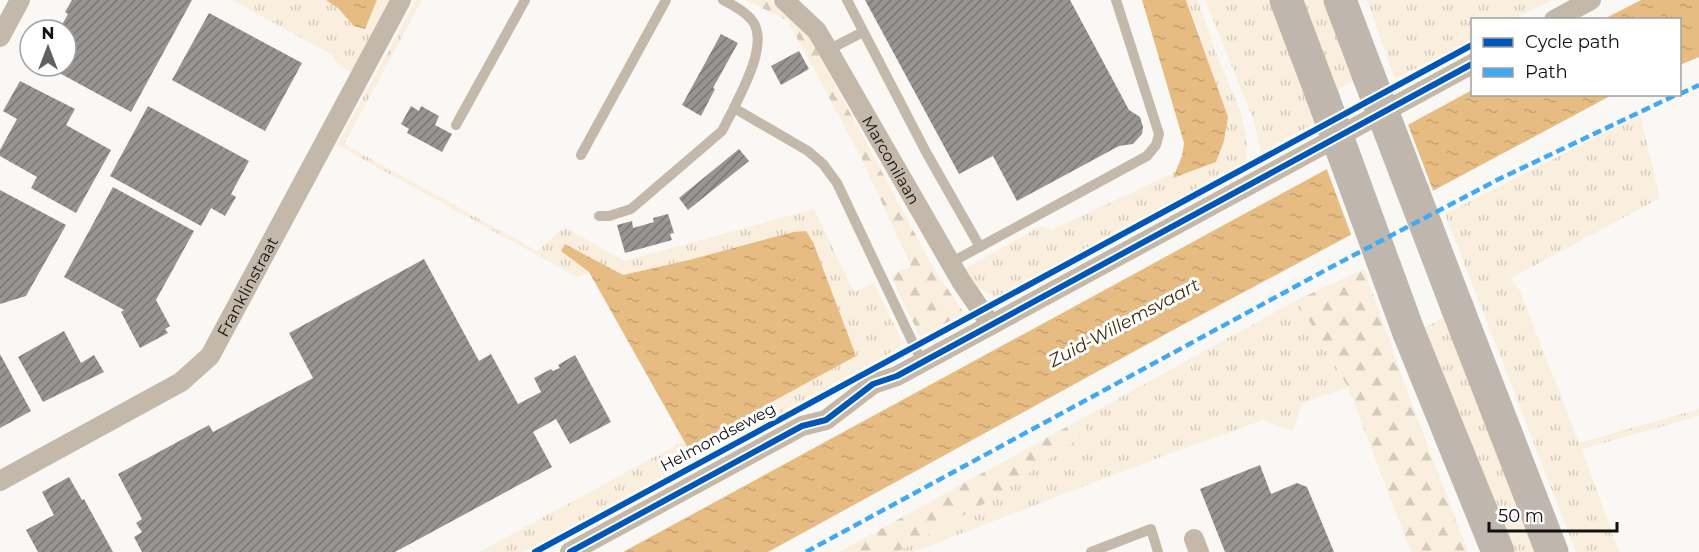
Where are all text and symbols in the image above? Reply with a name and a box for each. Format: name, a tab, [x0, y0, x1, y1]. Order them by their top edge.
north arrow	[18, 18, 78, 78]
legend	[1471, 18, 1681, 96]
text: N	[42, 24, 54, 43]
text: Cycle path	[1525, 31, 1620, 53]
text: Path	[1525, 61, 1568, 83]
street label: Marconilaan	[858, 112, 924, 208]
street label: Franklinstraat	[213, 233, 282, 340]
water label: Zuid-Willemsvaart	[1044, 274, 1204, 373]
street label: Helmondseweg	[657, 399, 779, 475]
scale bar	[1489, 495, 1616, 533]
text: 50 m	[1498, 505, 1544, 527]

